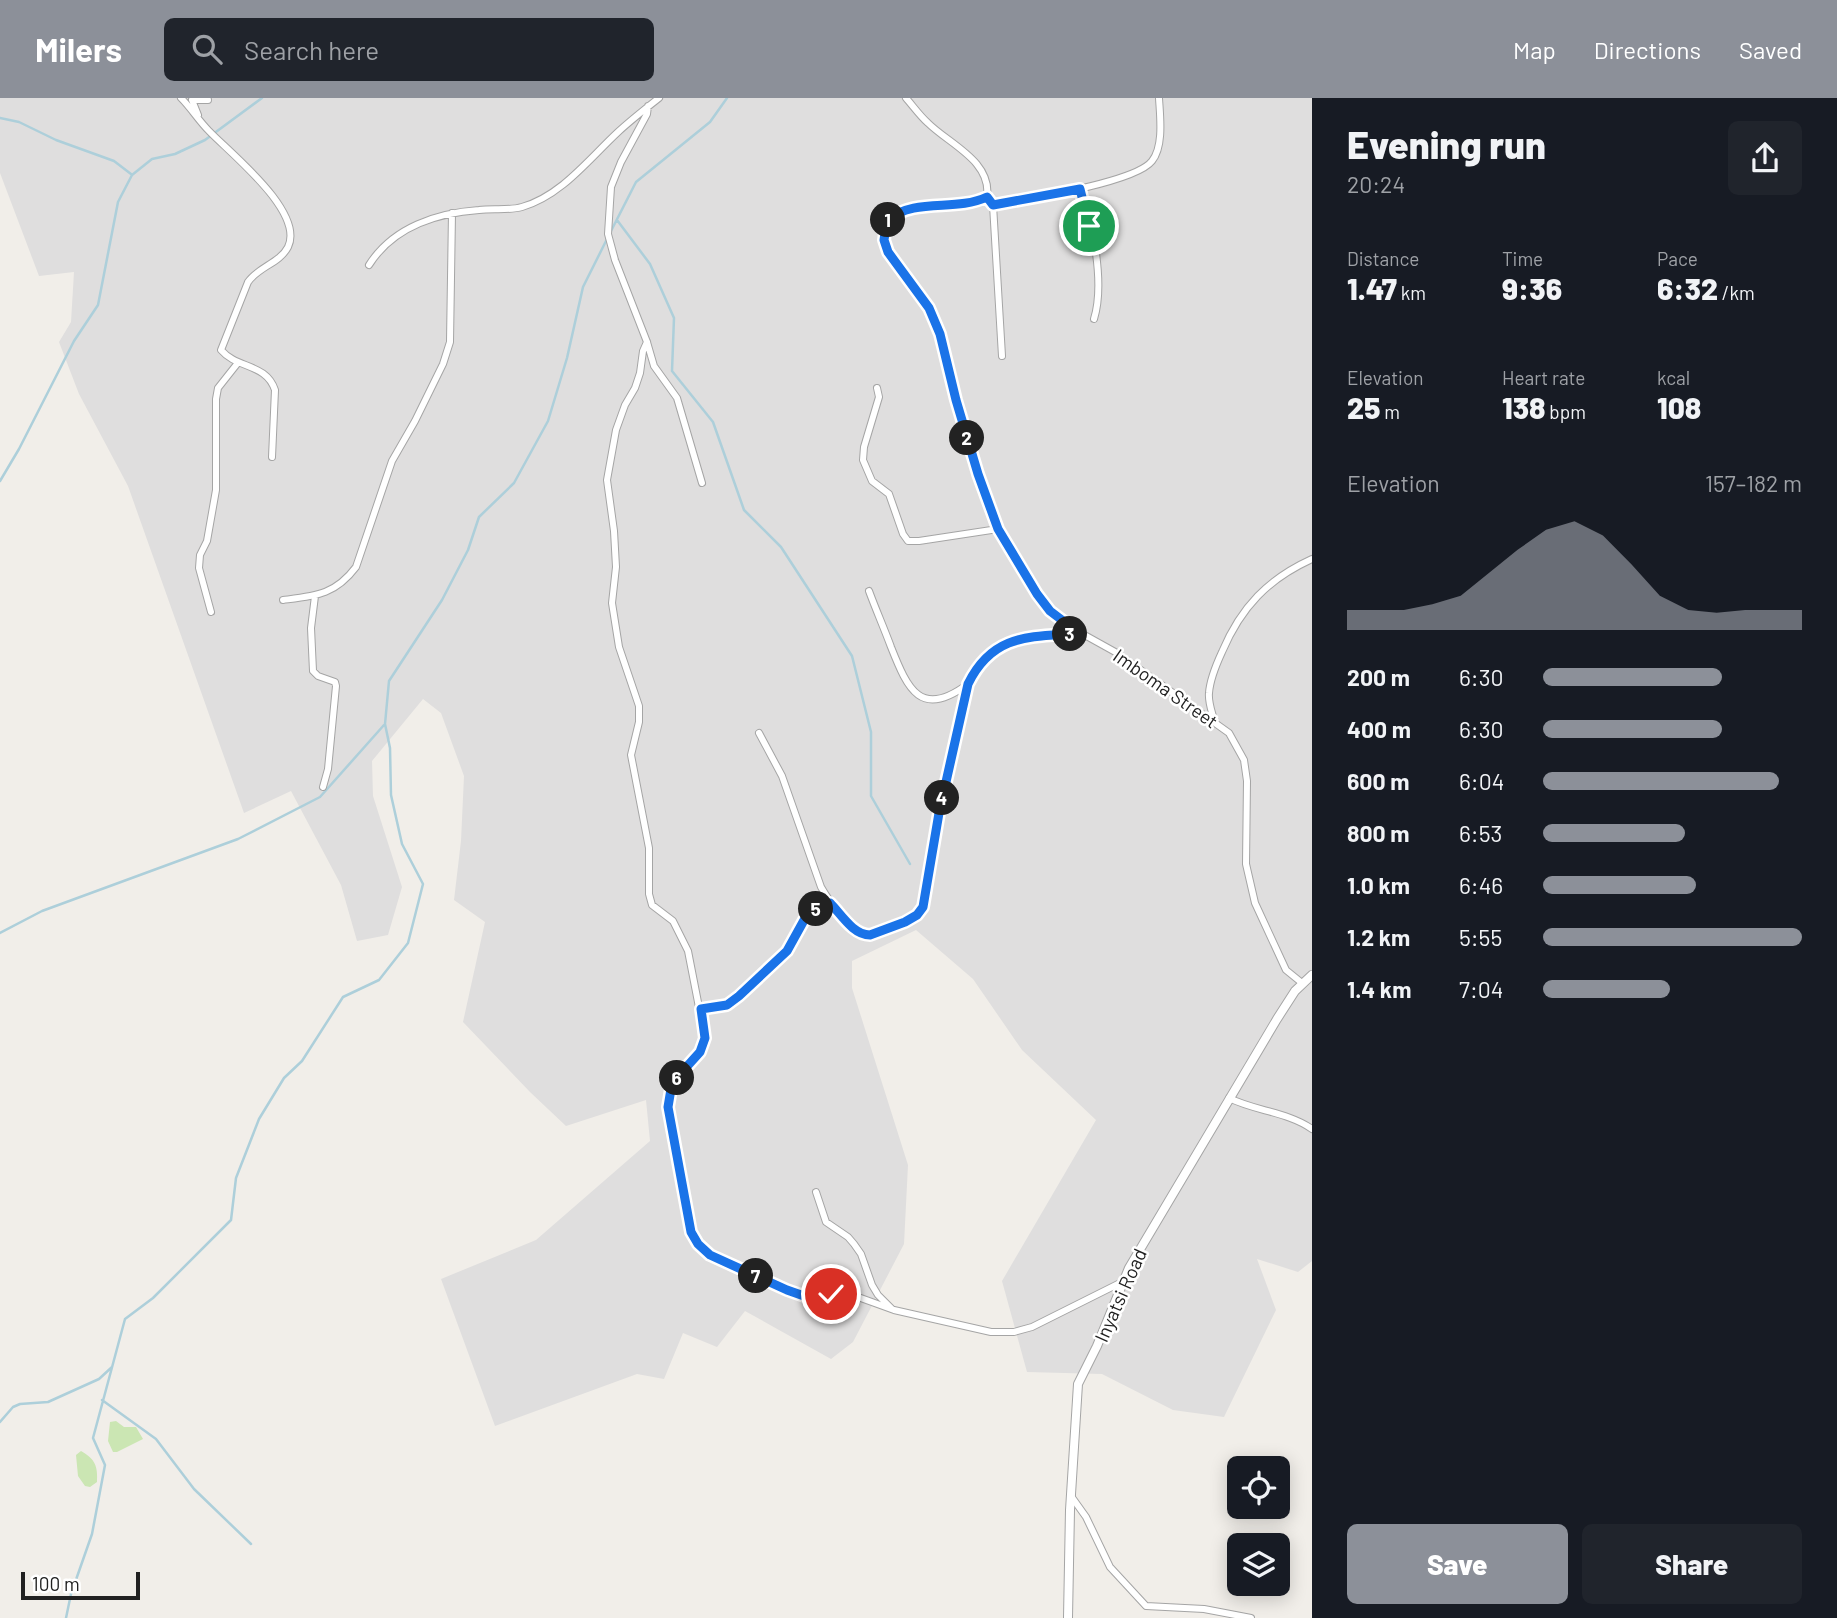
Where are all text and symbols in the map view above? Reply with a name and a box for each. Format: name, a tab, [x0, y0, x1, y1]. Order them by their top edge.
search box	[164, 18, 654, 81]
text: Milers	[35, 29, 122, 69]
icon: search	[188, 30, 226, 68]
text: Search here	[244, 34, 379, 65]
text: Map	[1513, 35, 1556, 64]
text: Directions	[1594, 35, 1701, 64]
text: Saved	[1739, 35, 1802, 64]
text: Evening run	[1347, 121, 1546, 167]
button: share	[1728, 121, 1802, 195]
text: 20:24	[1347, 170, 1405, 198]
pin	[1059, 196, 1119, 256]
pin: 1	[870, 202, 906, 238]
icon: arrive	[1070, 207, 1108, 245]
text: 1	[884, 208, 891, 231]
text: Distance	[1347, 247, 1419, 270]
text: Time	[1502, 247, 1543, 270]
text: Pace	[1657, 247, 1698, 270]
text: 1.47	[1347, 270, 1397, 306]
text: 9:36	[1502, 270, 1562, 306]
text: 6:32	[1657, 270, 1718, 306]
text: km	[1397, 281, 1426, 304]
text: /km	[1718, 281, 1755, 304]
text: Elevation	[1347, 366, 1424, 389]
text: Heart rate	[1502, 366, 1585, 389]
text: kcal	[1657, 366, 1690, 389]
text: 25	[1347, 389, 1380, 425]
text: 138	[1502, 389, 1546, 425]
text: 108	[1657, 389, 1701, 425]
text: m	[1380, 400, 1400, 423]
text: bpm	[1546, 400, 1586, 423]
pin: 2	[950, 420, 984, 456]
text: 2	[961, 426, 972, 449]
text: Elevation	[1347, 469, 1440, 497]
text: 157–182 m	[1705, 469, 1802, 497]
pin: 3	[1052, 616, 1088, 652]
text: 3	[1064, 622, 1075, 645]
street label: Imboma Street	[1109, 644, 1223, 732]
text: 200 m	[1347, 663, 1410, 691]
text: 6:30	[1459, 663, 1503, 691]
text: 400 m	[1347, 715, 1411, 743]
text: 6:30	[1459, 715, 1503, 743]
text: 600 m	[1347, 767, 1409, 795]
text: 6:04	[1459, 767, 1504, 795]
pin: 4	[925, 780, 960, 816]
text: 4	[936, 786, 947, 809]
text: 800 m	[1347, 819, 1409, 847]
text: 6:53	[1459, 819, 1502, 847]
text: 1.0 km	[1347, 871, 1410, 899]
text: 6:46	[1459, 871, 1503, 899]
pin: 5	[798, 892, 834, 926]
text: 5	[810, 897, 821, 920]
text: 1.2 km	[1347, 923, 1410, 951]
text: 5:55	[1459, 923, 1502, 951]
text: 1.4 km	[1347, 975, 1411, 1003]
text: 7:04	[1459, 975, 1503, 1003]
pin: 6	[660, 1060, 694, 1096]
text: 6	[671, 1066, 682, 1089]
street label: Inyatsi Road	[1089, 1245, 1151, 1345]
pin: 7	[738, 1258, 774, 1294]
text: 7	[751, 1264, 760, 1287]
pin	[801, 1264, 861, 1324]
icon: check	[812, 1275, 850, 1313]
map controls	[1227, 1456, 1290, 1596]
button: locate	[1227, 1456, 1290, 1519]
button: Save	[1347, 1524, 1568, 1604]
button: Share	[1582, 1524, 1802, 1604]
button: layers	[1227, 1533, 1290, 1596]
scale bar	[21, 1569, 140, 1601]
text: 100 m	[32, 1572, 80, 1595]

